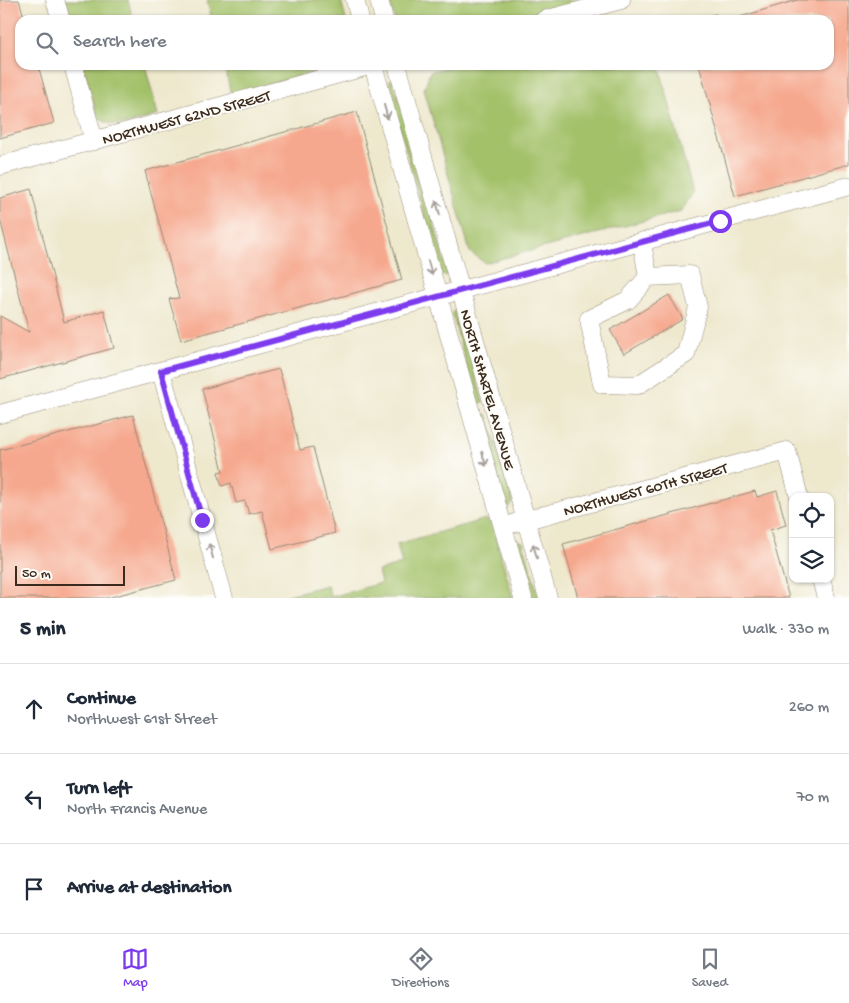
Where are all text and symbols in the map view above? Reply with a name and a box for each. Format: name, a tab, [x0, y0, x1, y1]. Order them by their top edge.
search box	[15, 15, 834, 70]
icon: search	[33, 29, 61, 57]
text: Search here	[73, 31, 167, 54]
street label: NORTHWEST 62ND STREET	[101, 88, 274, 151]
one-way arrow	[382, 104, 392, 120]
one-way arrow	[432, 200, 442, 216]
route start	[709, 210, 732, 233]
one-way arrow	[426, 260, 436, 276]
street label: NORTH SHARTEL AVENUE	[454, 308, 518, 473]
one-way arrow	[479, 451, 489, 467]
street label: NORTHWEST 60TH STREET	[562, 460, 731, 522]
map controls	[789, 493, 834, 583]
button: locate	[789, 493, 834, 538]
route end	[191, 509, 214, 532]
button: layers	[789, 538, 834, 583]
one-way arrow	[205, 543, 215, 559]
one-way arrow	[530, 544, 539, 560]
scale bar	[15, 563, 125, 586]
text: 50 m	[22, 566, 51, 583]
text: 5 min	[20, 618, 65, 643]
text: Walk · 330 m	[742, 621, 829, 640]
text: Continue	[67, 688, 136, 711]
icon: ahead	[20, 695, 48, 723]
text: 260 m	[789, 699, 829, 718]
text: Northwest 61st Street	[67, 711, 217, 730]
text: Turn left	[67, 778, 131, 801]
icon: left	[20, 785, 48, 813]
text: 70 m	[796, 789, 829, 808]
text: North Francis Avenue	[67, 801, 207, 820]
icon: arrive	[20, 875, 48, 903]
text: Arrive at destination	[67, 877, 231, 900]
tab: Map	[121, 945, 149, 992]
tab: Directions	[392, 945, 449, 992]
tab: Saved	[692, 945, 728, 992]

